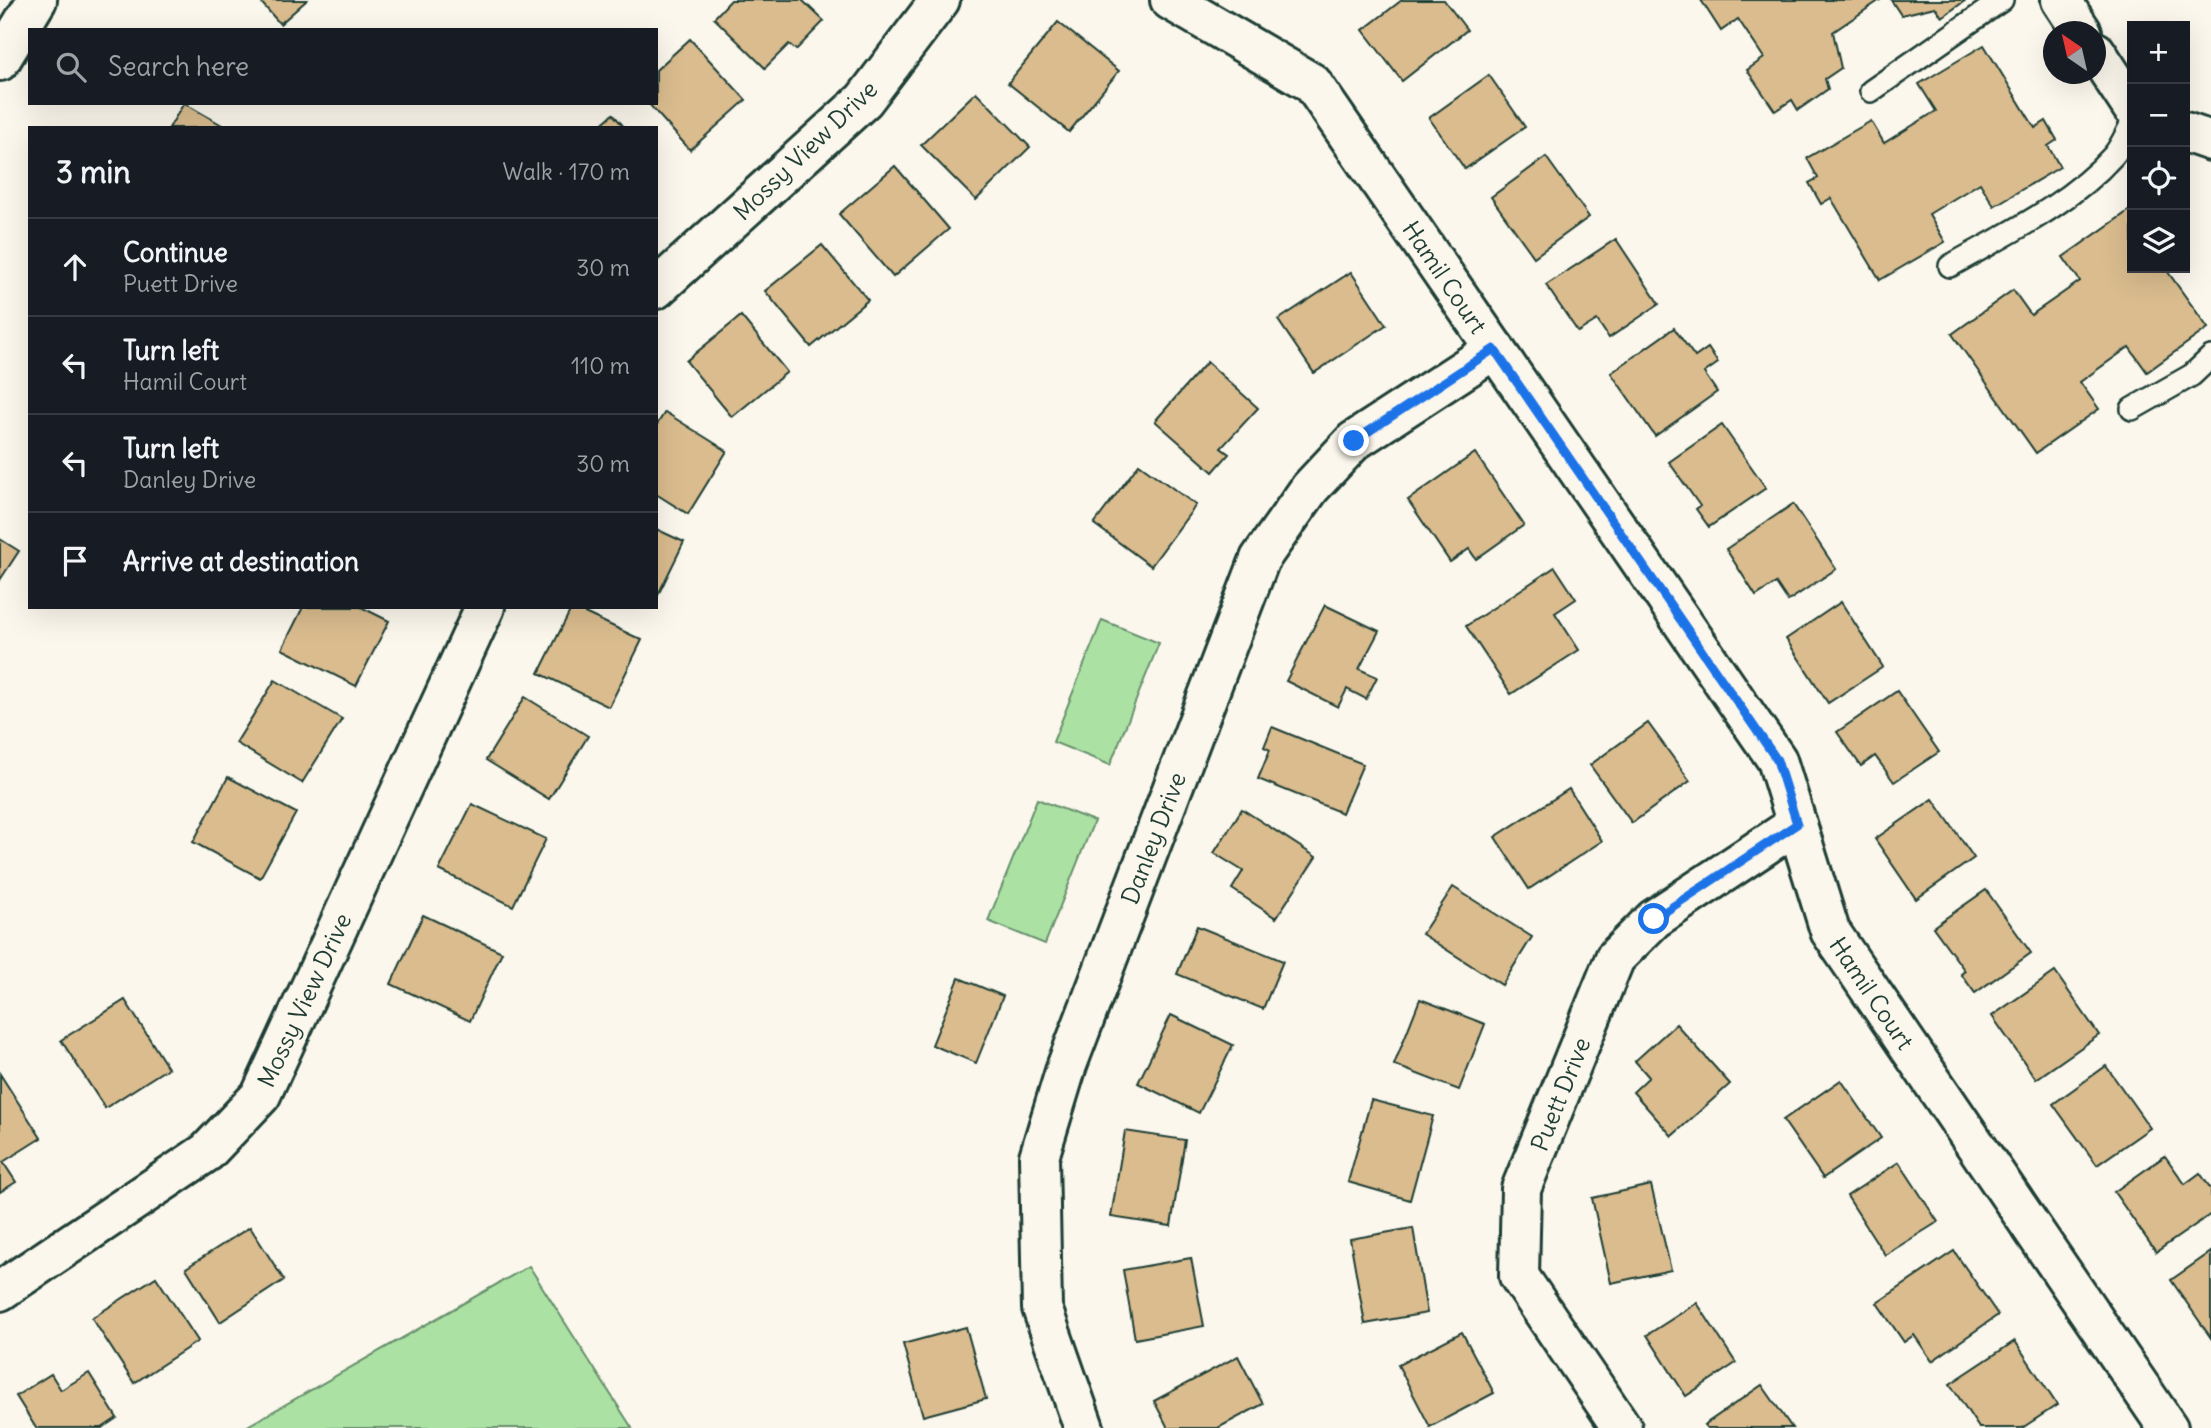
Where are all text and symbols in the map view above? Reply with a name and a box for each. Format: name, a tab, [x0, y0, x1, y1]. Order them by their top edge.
north arrow	[2043, 21, 2106, 84]
map controls	[2127, 21, 2190, 273]
button: +	[2127, 21, 2190, 84]
search box	[28, 28, 658, 105]
icon: search	[52, 48, 90, 86]
text: Search here	[108, 50, 249, 83]
street label: Mossy View Drive	[727, 74, 883, 226]
button: −	[2127, 84, 2190, 147]
button: locate	[2127, 147, 2190, 210]
text: 3 min	[56, 153, 131, 191]
text: Walk · 170 m	[503, 157, 630, 186]
button: layers	[2127, 210, 2190, 273]
street label: Hamil Court	[1396, 215, 1494, 339]
text: Continue	[123, 236, 228, 269]
icon: ahead	[56, 248, 94, 286]
text: 30 m	[576, 253, 630, 282]
text: Puett Drive	[123, 269, 238, 298]
text: Turn left	[123, 334, 219, 367]
icon: left	[56, 346, 94, 384]
text: 110 m	[571, 351, 630, 380]
text: Hamil Court	[123, 367, 247, 396]
route end	[1338, 425, 1369, 456]
text: Turn left	[123, 432, 219, 465]
icon: left	[56, 444, 94, 482]
text: 30 m	[576, 449, 630, 478]
text: Danley Drive	[123, 465, 256, 494]
icon: arrive	[56, 542, 94, 580]
text: Arrive at destination	[123, 545, 359, 578]
street label: Danley Drive	[1114, 768, 1192, 908]
route start	[1638, 903, 1669, 934]
street label: Mossy View Drive	[251, 908, 357, 1092]
street label: Hamil Court	[1823, 931, 1921, 1055]
street label: Puett Drive	[1524, 1033, 1596, 1155]

